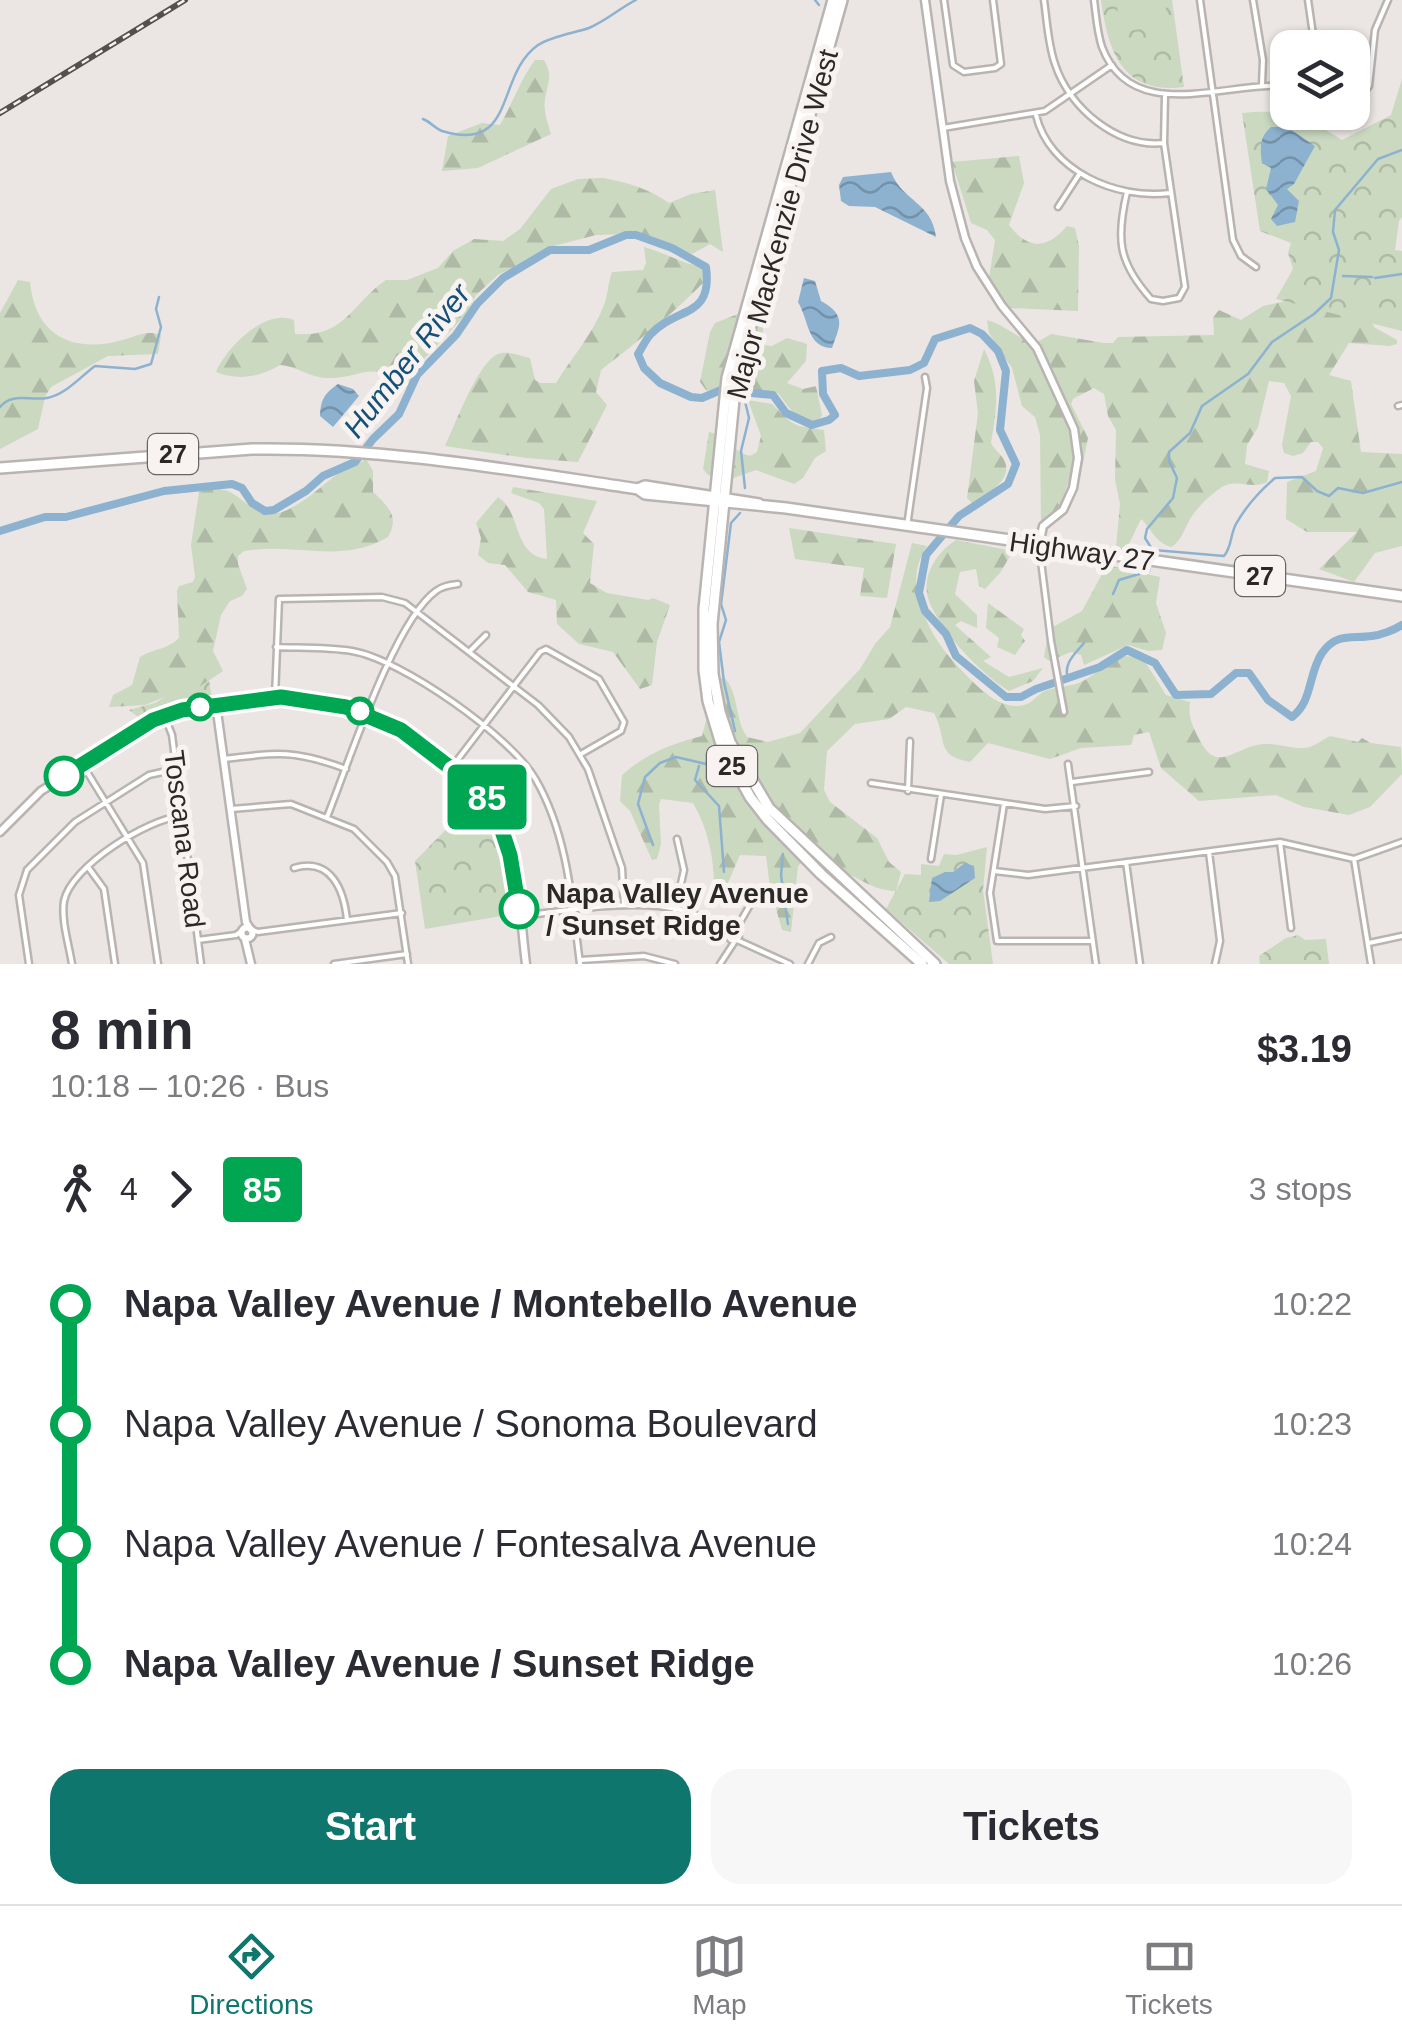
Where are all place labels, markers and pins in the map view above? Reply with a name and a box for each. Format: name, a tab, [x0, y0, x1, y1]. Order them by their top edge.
unlabelled marker	[187, 694, 213, 720]
unlabelled marker	[347, 698, 373, 724]
unlabelled marker	[45, 757, 83, 795]
place label: Napa Valley Avenue / Sunset Ridge	[546, 878, 809, 941]
marker: Napa Valley Avenue / Sunset Ridge	[500, 890, 538, 928]

